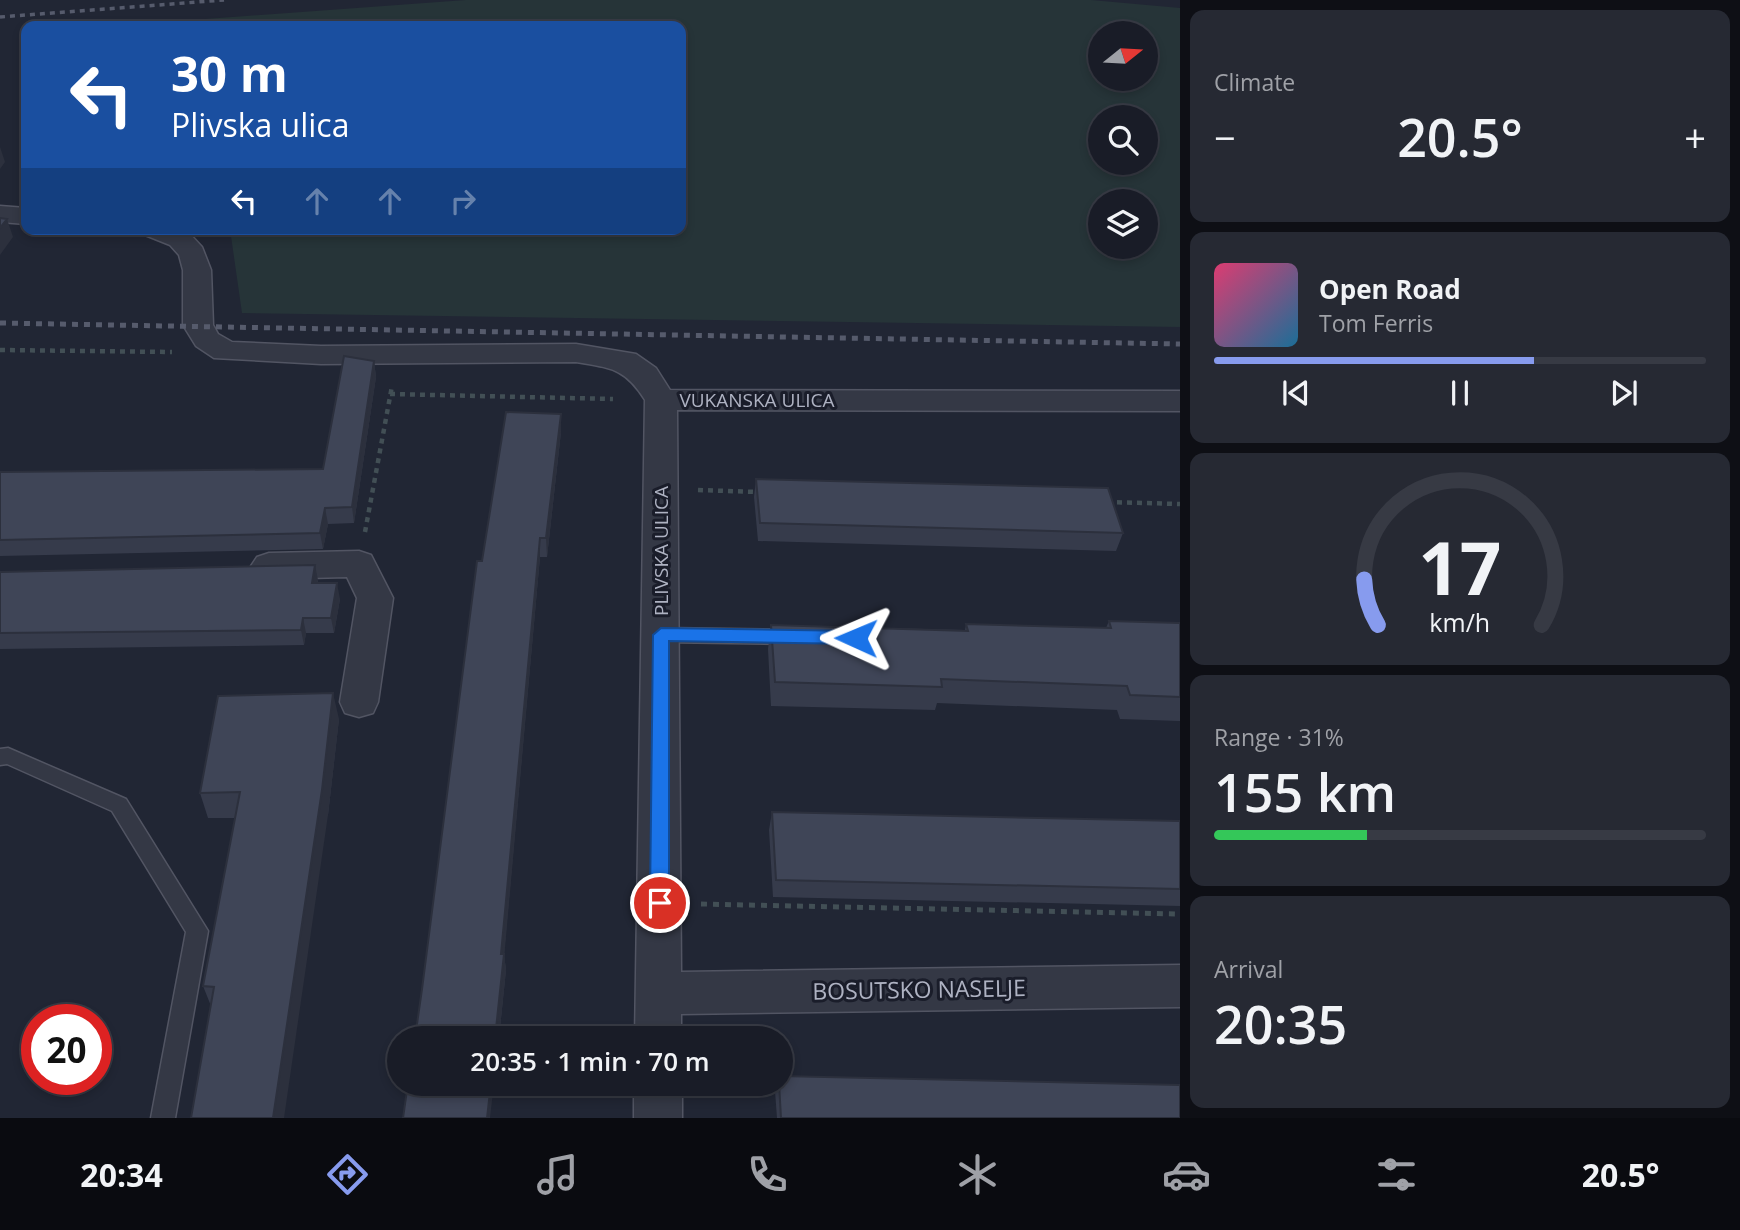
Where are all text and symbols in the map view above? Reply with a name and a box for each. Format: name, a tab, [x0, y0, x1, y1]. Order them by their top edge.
north arrow	[1088, 21, 1158, 91]
map controls	[1088, 21, 1158, 259]
text: 30 m	[171, 40, 288, 106]
icon: left	[56, 49, 147, 140]
text: Climate	[1214, 66, 1295, 98]
text: 20.5°	[1397, 101, 1523, 172]
text: Plivska ulica	[171, 103, 349, 146]
button: search	[1088, 105, 1158, 175]
text: −	[1214, 111, 1236, 163]
text: +	[1684, 111, 1706, 163]
icon: left	[225, 182, 263, 220]
icon: ahead	[298, 182, 336, 220]
icon: ahead	[371, 182, 409, 220]
icon: right	[444, 182, 482, 220]
button: layers	[1088, 189, 1158, 259]
text: Open Road	[1319, 271, 1461, 307]
text: Tom Ferris	[1319, 307, 1433, 339]
icon: previous	[1277, 374, 1315, 412]
icon: pause	[1441, 374, 1479, 412]
icon: next	[1605, 374, 1643, 412]
street label: VUKANSKA ULICA	[679, 387, 835, 413]
street label: PLIVSKA ULICA	[648, 486, 674, 616]
text: 17	[1418, 517, 1502, 616]
position arrow	[819, 601, 893, 675]
text: km/h	[1430, 605, 1490, 639]
text: Range · 31%	[1214, 721, 1344, 753]
text: 155 km	[1214, 756, 1396, 827]
pin	[630, 873, 690, 933]
icon: arrive	[641, 884, 679, 922]
text: Arrival	[1214, 953, 1283, 985]
street label: BOSUTSKO NASELJE	[812, 971, 1026, 1007]
text: 20:35	[1214, 988, 1347, 1059]
speed limit sign: 20	[21, 1004, 112, 1095]
text: 20:35 · 1 min · 70 m	[470, 1043, 710, 1079]
icon: directions	[323, 1150, 372, 1199]
icon: music	[533, 1150, 582, 1199]
icon: phone	[743, 1150, 792, 1199]
icon: climate	[953, 1150, 1002, 1199]
icon: car	[1162, 1150, 1211, 1199]
icon: filters	[1372, 1150, 1421, 1199]
text: 20:34	[80, 1153, 163, 1196]
text: 20.5°	[1582, 1153, 1660, 1196]

